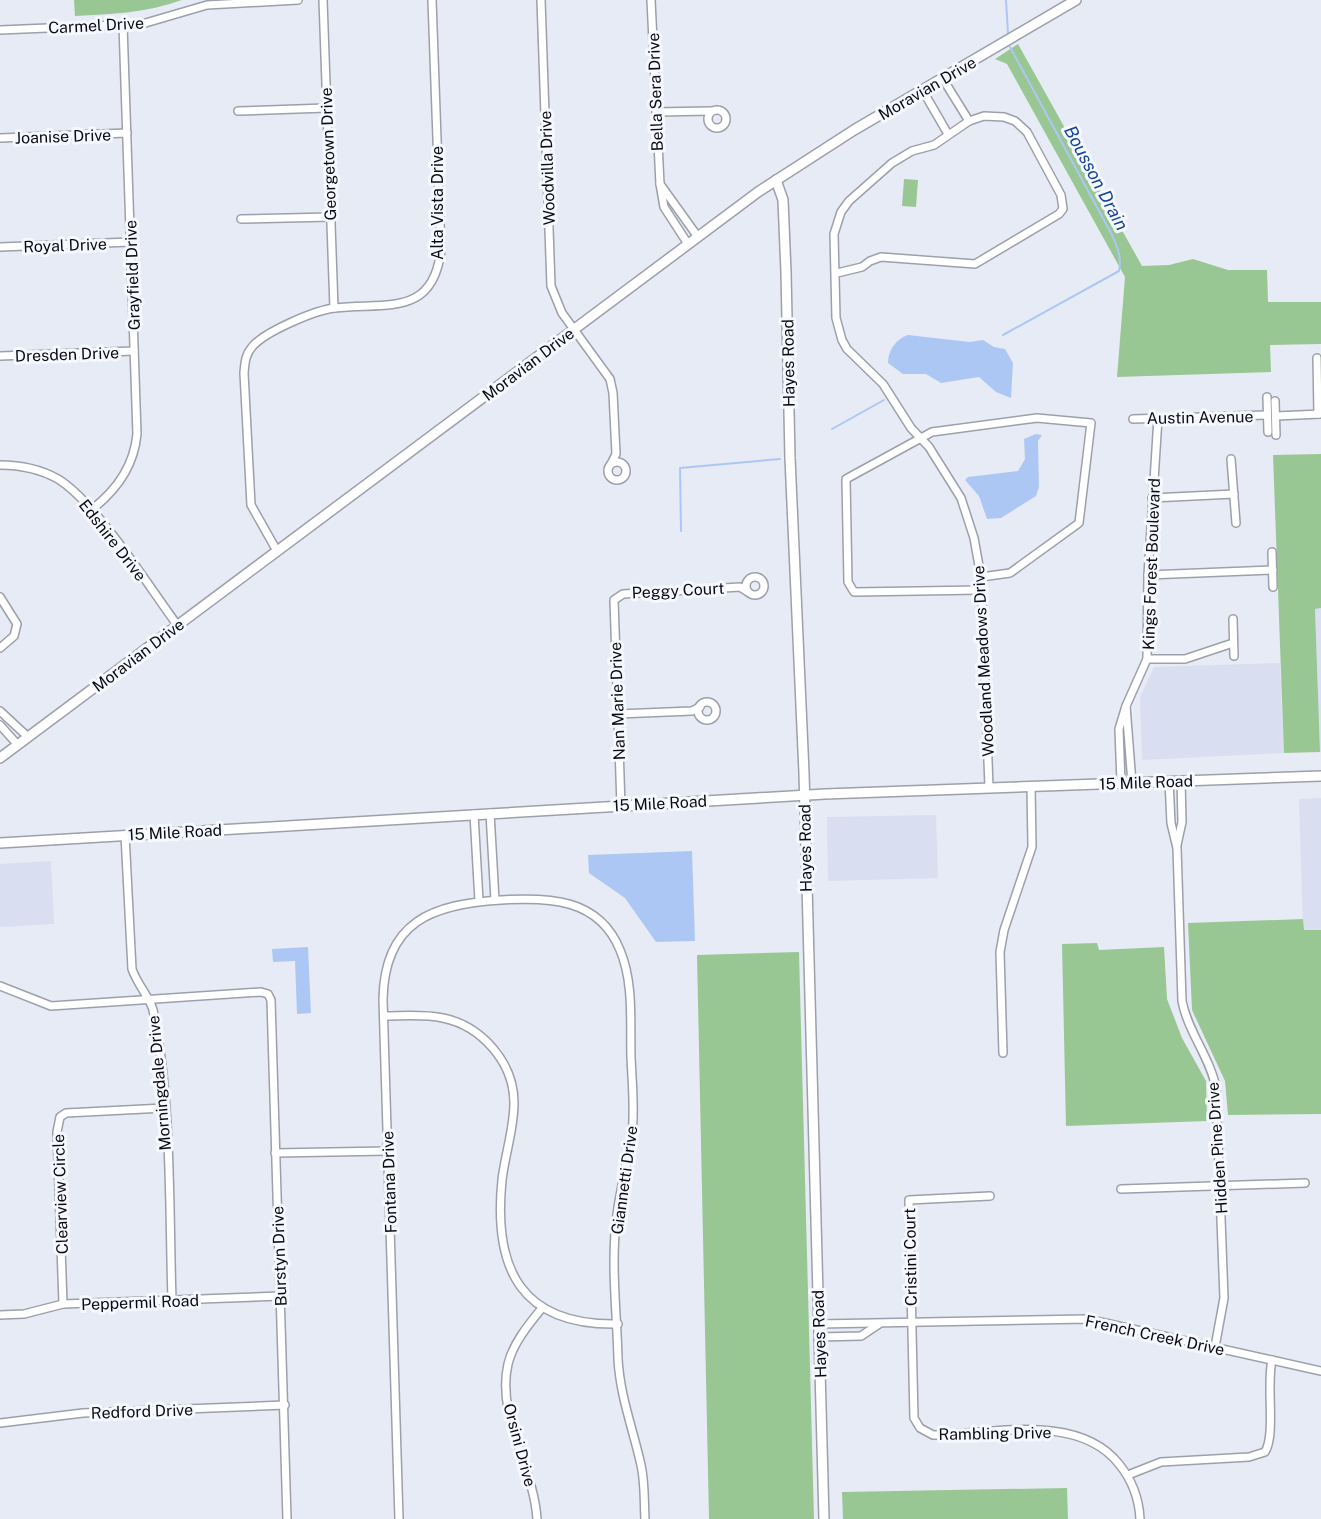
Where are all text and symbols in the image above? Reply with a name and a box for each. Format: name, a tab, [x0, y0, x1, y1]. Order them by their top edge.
street label: Carmel Drive	[48, 14, 144, 37]
street label: Bella Sera Drive	[644, 32, 667, 152]
street label: Moravian Drive	[875, 53, 980, 124]
street label: Georgetown Drive	[317, 87, 340, 221]
street label: Woodvilla Drive	[536, 110, 559, 226]
water label: Bousson Drain	[1060, 122, 1133, 234]
street label: Joanise Drive	[14, 125, 112, 148]
street label: Alta Vista Drive	[428, 146, 447, 260]
street label: Grayfield Drive	[121, 219, 144, 330]
street label: Royal Drive	[23, 235, 107, 256]
street label: Hayes Road	[778, 319, 799, 407]
street label: Moravian Drive	[479, 324, 578, 405]
street label: Dresden Drive	[15, 343, 119, 366]
street label: Austin Avenue	[1146, 407, 1254, 428]
street label: Kings Forest Boulevard	[1139, 478, 1164, 650]
street label: Edshire Drive	[75, 496, 150, 585]
street label: Woodland Meadows Drive	[969, 565, 998, 757]
street label: Peggy Court	[631, 579, 725, 602]
street label: Moravian Drive	[89, 615, 188, 696]
street label: Nan Marie Drive	[606, 642, 629, 760]
street label: 15 Mile Road	[1099, 771, 1193, 794]
street label: 15 Mile Road	[613, 792, 707, 815]
street label: Hayes Road	[795, 804, 816, 892]
street label: 15 Mile Road	[128, 821, 222, 844]
street label: Morningdale Drive	[144, 1015, 175, 1151]
street label: Hidden Pine Drive	[1203, 1081, 1232, 1215]
street label: Giannetti Drive	[607, 1125, 642, 1236]
street label: Fontana Drive	[378, 1130, 401, 1234]
street label: Clearview Circle	[49, 1134, 72, 1254]
street label: Burstyn Drive	[268, 1205, 291, 1307]
street label: Cristini Court	[900, 1208, 921, 1306]
street label: Hayes Road	[808, 1290, 831, 1378]
street label: Peppermil Road	[81, 1291, 199, 1314]
street label: French Creek Drive	[1083, 1311, 1226, 1360]
street label: Redford Drive	[91, 1400, 193, 1423]
street label: Orsini Drive	[499, 1401, 540, 1489]
street label: Rambling Drive	[938, 1423, 1052, 1444]

